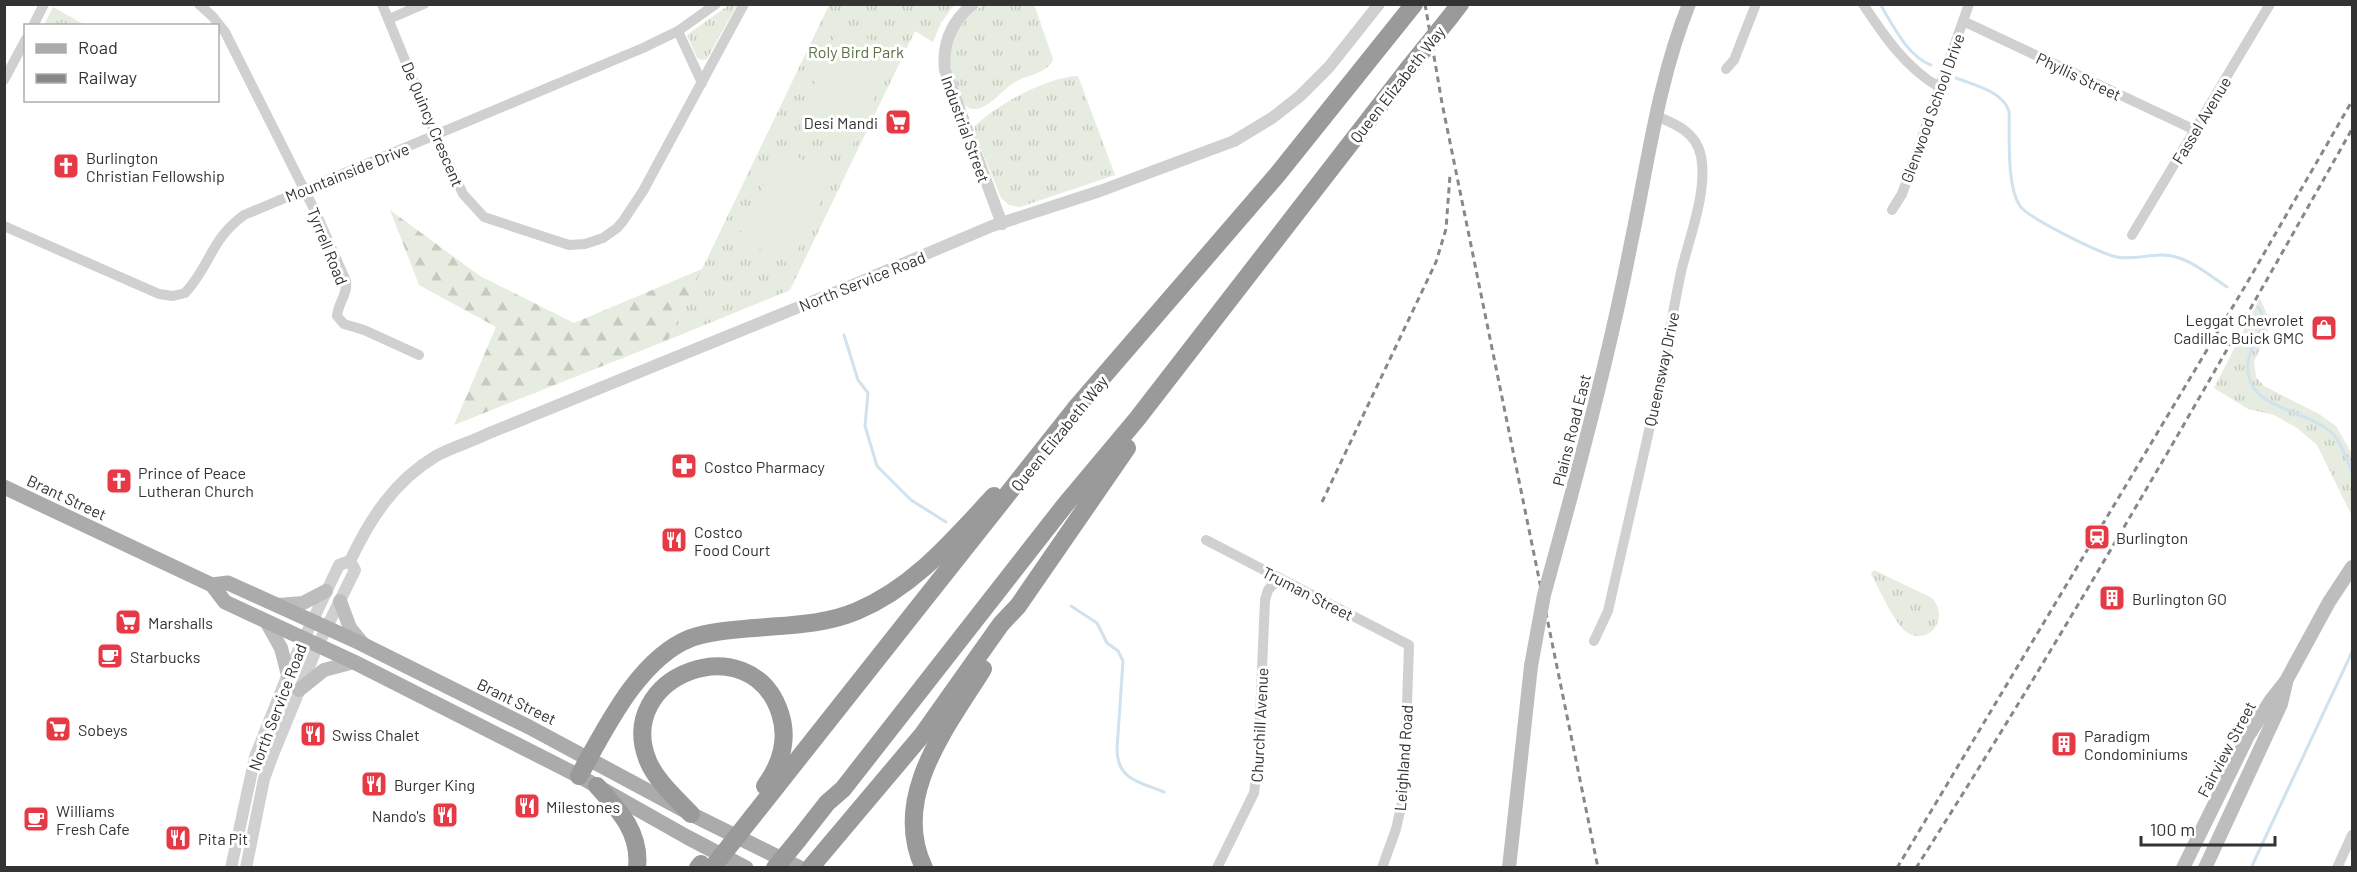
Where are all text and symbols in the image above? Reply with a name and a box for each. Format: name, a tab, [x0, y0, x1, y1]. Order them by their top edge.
street label: Queen Elizabeth Way	[1346, 21, 1449, 146]
legend	[24, 24, 219, 102]
street label: Glenwood School Drive	[1896, 31, 1968, 185]
text: Road	[78, 36, 118, 58]
park label: Roly Bird Park	[808, 42, 904, 61]
street label: Phyllis Street	[2034, 48, 2124, 104]
street label: De Quincy Crescent	[398, 59, 468, 189]
text: Railway	[78, 66, 137, 88]
street label: Industrial Street	[938, 73, 994, 185]
street label: Fassel Avenue	[2168, 73, 2234, 167]
supermarket icon: Desi Mandi	[883, 107, 913, 137]
place label: Desi Mandi	[804, 113, 878, 132]
street label: Mountainside Drive	[282, 138, 412, 206]
place label: Burlington Christian Fellowship	[86, 148, 225, 185]
church icon: Burlington Christian Fellowship	[51, 151, 81, 181]
street label: Tyrrell Road	[304, 204, 352, 288]
street label: North Service Road	[796, 247, 928, 315]
street label: Queensway Drive	[1640, 310, 1682, 428]
place label: Leggat Chevrolet Cadillac Buick GMC	[2173, 310, 2304, 347]
shop icon: Leggat Chevrolet Cadillac Buick GMC	[2309, 313, 2339, 343]
street label: Queen Elizabeth Way	[1007, 371, 1112, 494]
street label: Plains Road East	[1548, 372, 1594, 488]
pharmacy icon: Costco Pharmacy	[669, 451, 699, 481]
place label: Costco Pharmacy	[704, 457, 826, 476]
place label: Prince of Peace Lutheran Church	[138, 463, 254, 500]
church icon: Prince of Peace Lutheran Church	[104, 466, 134, 496]
street label: Brant Street	[24, 470, 110, 524]
place label: Costco Food Court	[694, 522, 771, 559]
station icon: Burlington	[2082, 522, 2112, 552]
restaurant icon: Costco Food Court	[659, 525, 689, 555]
place label: Burlington	[2116, 528, 2188, 547]
street label: Truman Street	[1259, 562, 1357, 624]
building icon: Burlington GO	[2097, 583, 2127, 613]
place label: Burlington GO	[2132, 589, 2227, 608]
supermarket icon: Marshalls	[113, 607, 143, 637]
place label: Marshalls	[148, 613, 213, 632]
cafe icon: Starbucks	[95, 641, 125, 671]
street label: North Service Road	[244, 641, 310, 773]
place label: Starbucks	[130, 647, 200, 666]
street label: Churchill Avenue	[1247, 667, 1271, 783]
street label: Brant Street	[474, 674, 560, 728]
street label: Fairview Street	[2193, 698, 2259, 800]
street label: Leighland Road	[1390, 704, 1416, 812]
supermarket icon: Sobeys	[43, 714, 73, 744]
restaurant icon: Swiss Chalet	[298, 719, 328, 749]
place label: Sobeys	[78, 720, 128, 739]
place label: Swiss Chalet	[332, 725, 420, 744]
place label: Paradigm Condominiums	[2084, 726, 2188, 763]
building icon: Paradigm Condominiums	[2049, 729, 2079, 759]
restaurant icon: Burger King	[359, 769, 389, 799]
place label: Burger King	[394, 775, 475, 794]
restaurant icon: Milestones	[512, 791, 542, 821]
place label: Milestones	[546, 797, 620, 816]
restaurant icon: Nando's	[430, 800, 460, 830]
place label: Williams Fresh Cafe	[56, 801, 130, 838]
cafe icon: Williams Fresh Cafe	[21, 804, 51, 834]
place label: Nando's	[372, 806, 426, 825]
scale bar	[2141, 809, 2274, 847]
text: 100 m	[2150, 818, 2195, 840]
restaurant icon: Pita Pit	[163, 823, 193, 853]
place label: Pita Pit	[198, 829, 248, 848]

